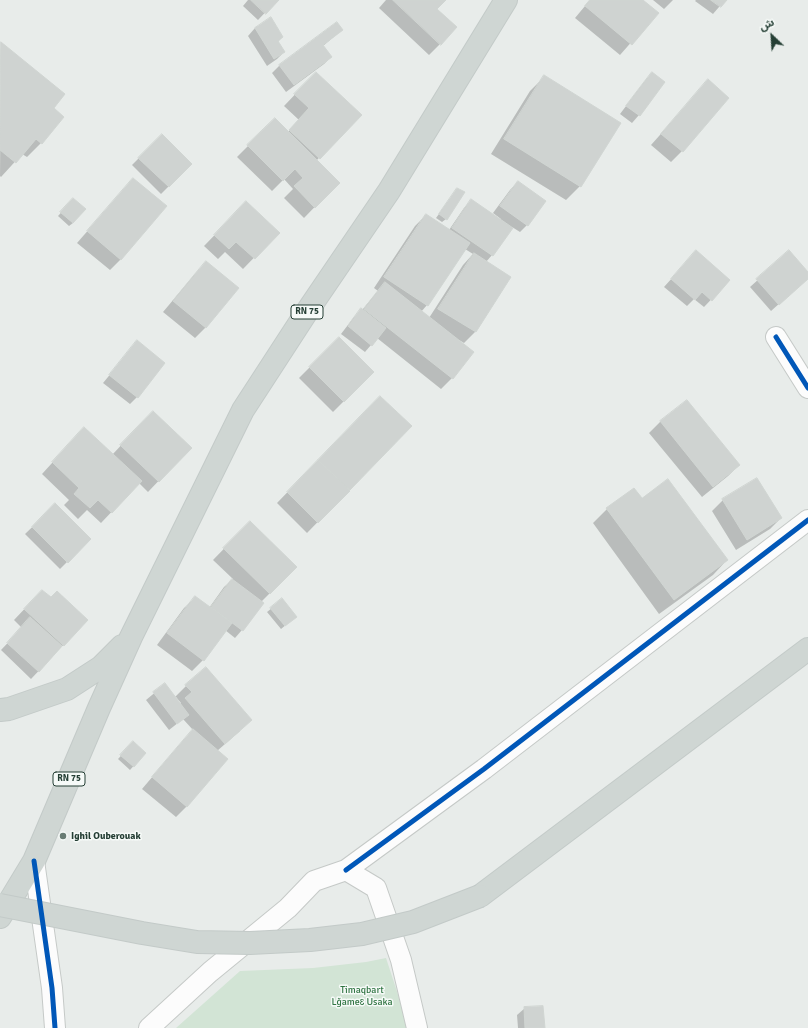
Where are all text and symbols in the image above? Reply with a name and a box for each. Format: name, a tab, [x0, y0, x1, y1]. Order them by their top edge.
north arrow	[752, 16, 792, 56]
text: ش	[757, 16, 776, 34]
road number: RN 75	[291, 305, 323, 319]
road number: RN 75	[53, 772, 85, 786]
place label: Ighil Ouberouak	[71, 830, 141, 842]
marker: Ighil Ouberouak	[58, 831, 68, 841]
park label: Timaqbart Lǧameɛ Usaka	[331, 984, 393, 1008]

